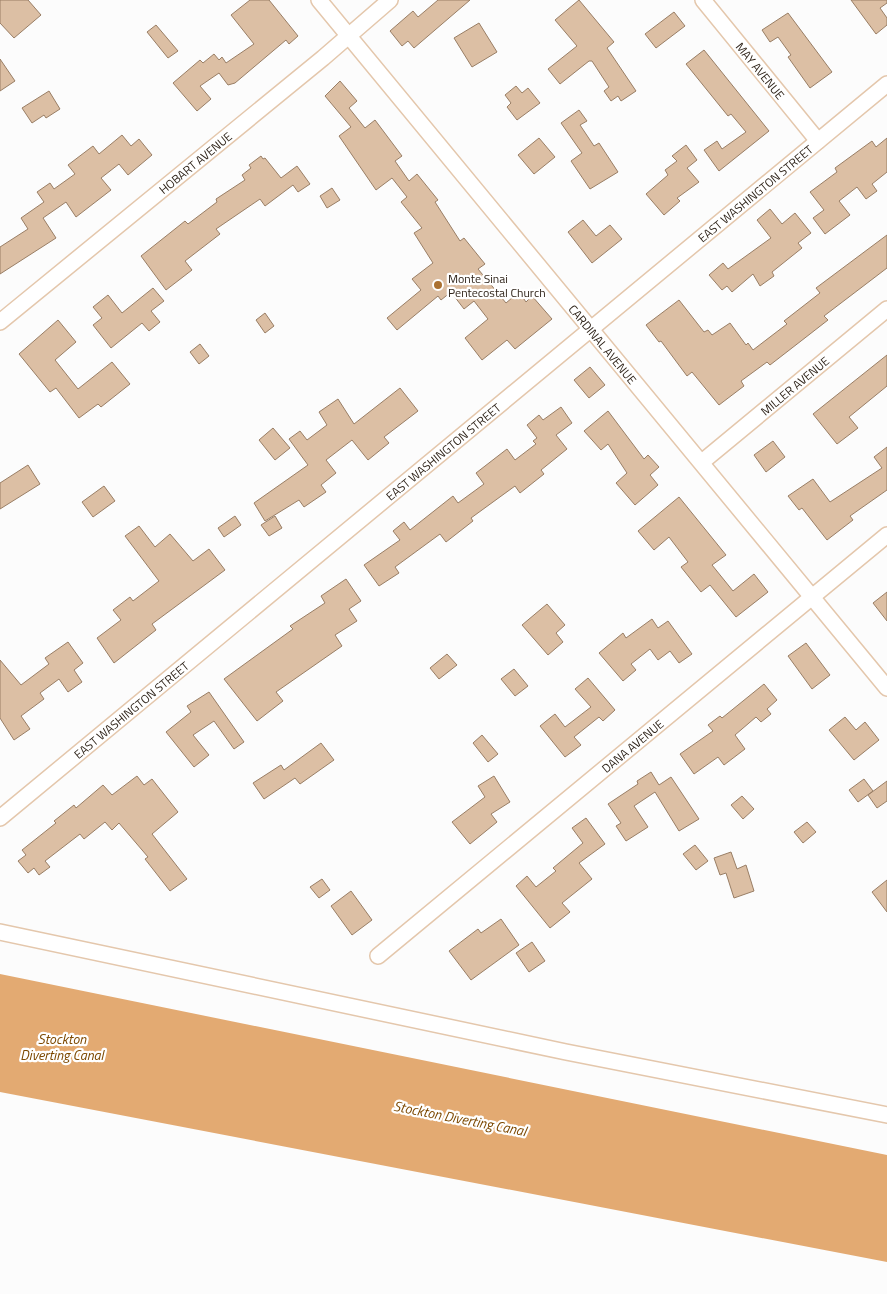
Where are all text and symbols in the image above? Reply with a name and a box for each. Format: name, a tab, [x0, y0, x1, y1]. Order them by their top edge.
street label: MAY AVENUE	[731, 38, 790, 103]
street label: HOBART AVENUE	[154, 127, 236, 198]
street label: EAST WASHINGTON STREET	[693, 139, 817, 247]
place label: Monte Sinai Pentecostal Church	[448, 269, 546, 302]
marker: Monte Sinai Pentecostal Church	[432, 279, 444, 291]
street label: CARDINAL AVENUE	[564, 300, 642, 388]
street label: MILLER AVENUE	[756, 351, 833, 420]
street label: EAST WASHINGTON STREET	[381, 398, 505, 505]
street label: EAST WASHINGTON STREET	[69, 656, 193, 763]
street label: DANA AVENUE	[597, 714, 668, 777]
water label: Stockton Diverting Canal	[20, 1028, 106, 1065]
water label: Stockton Diverting Canal	[392, 1095, 530, 1142]

